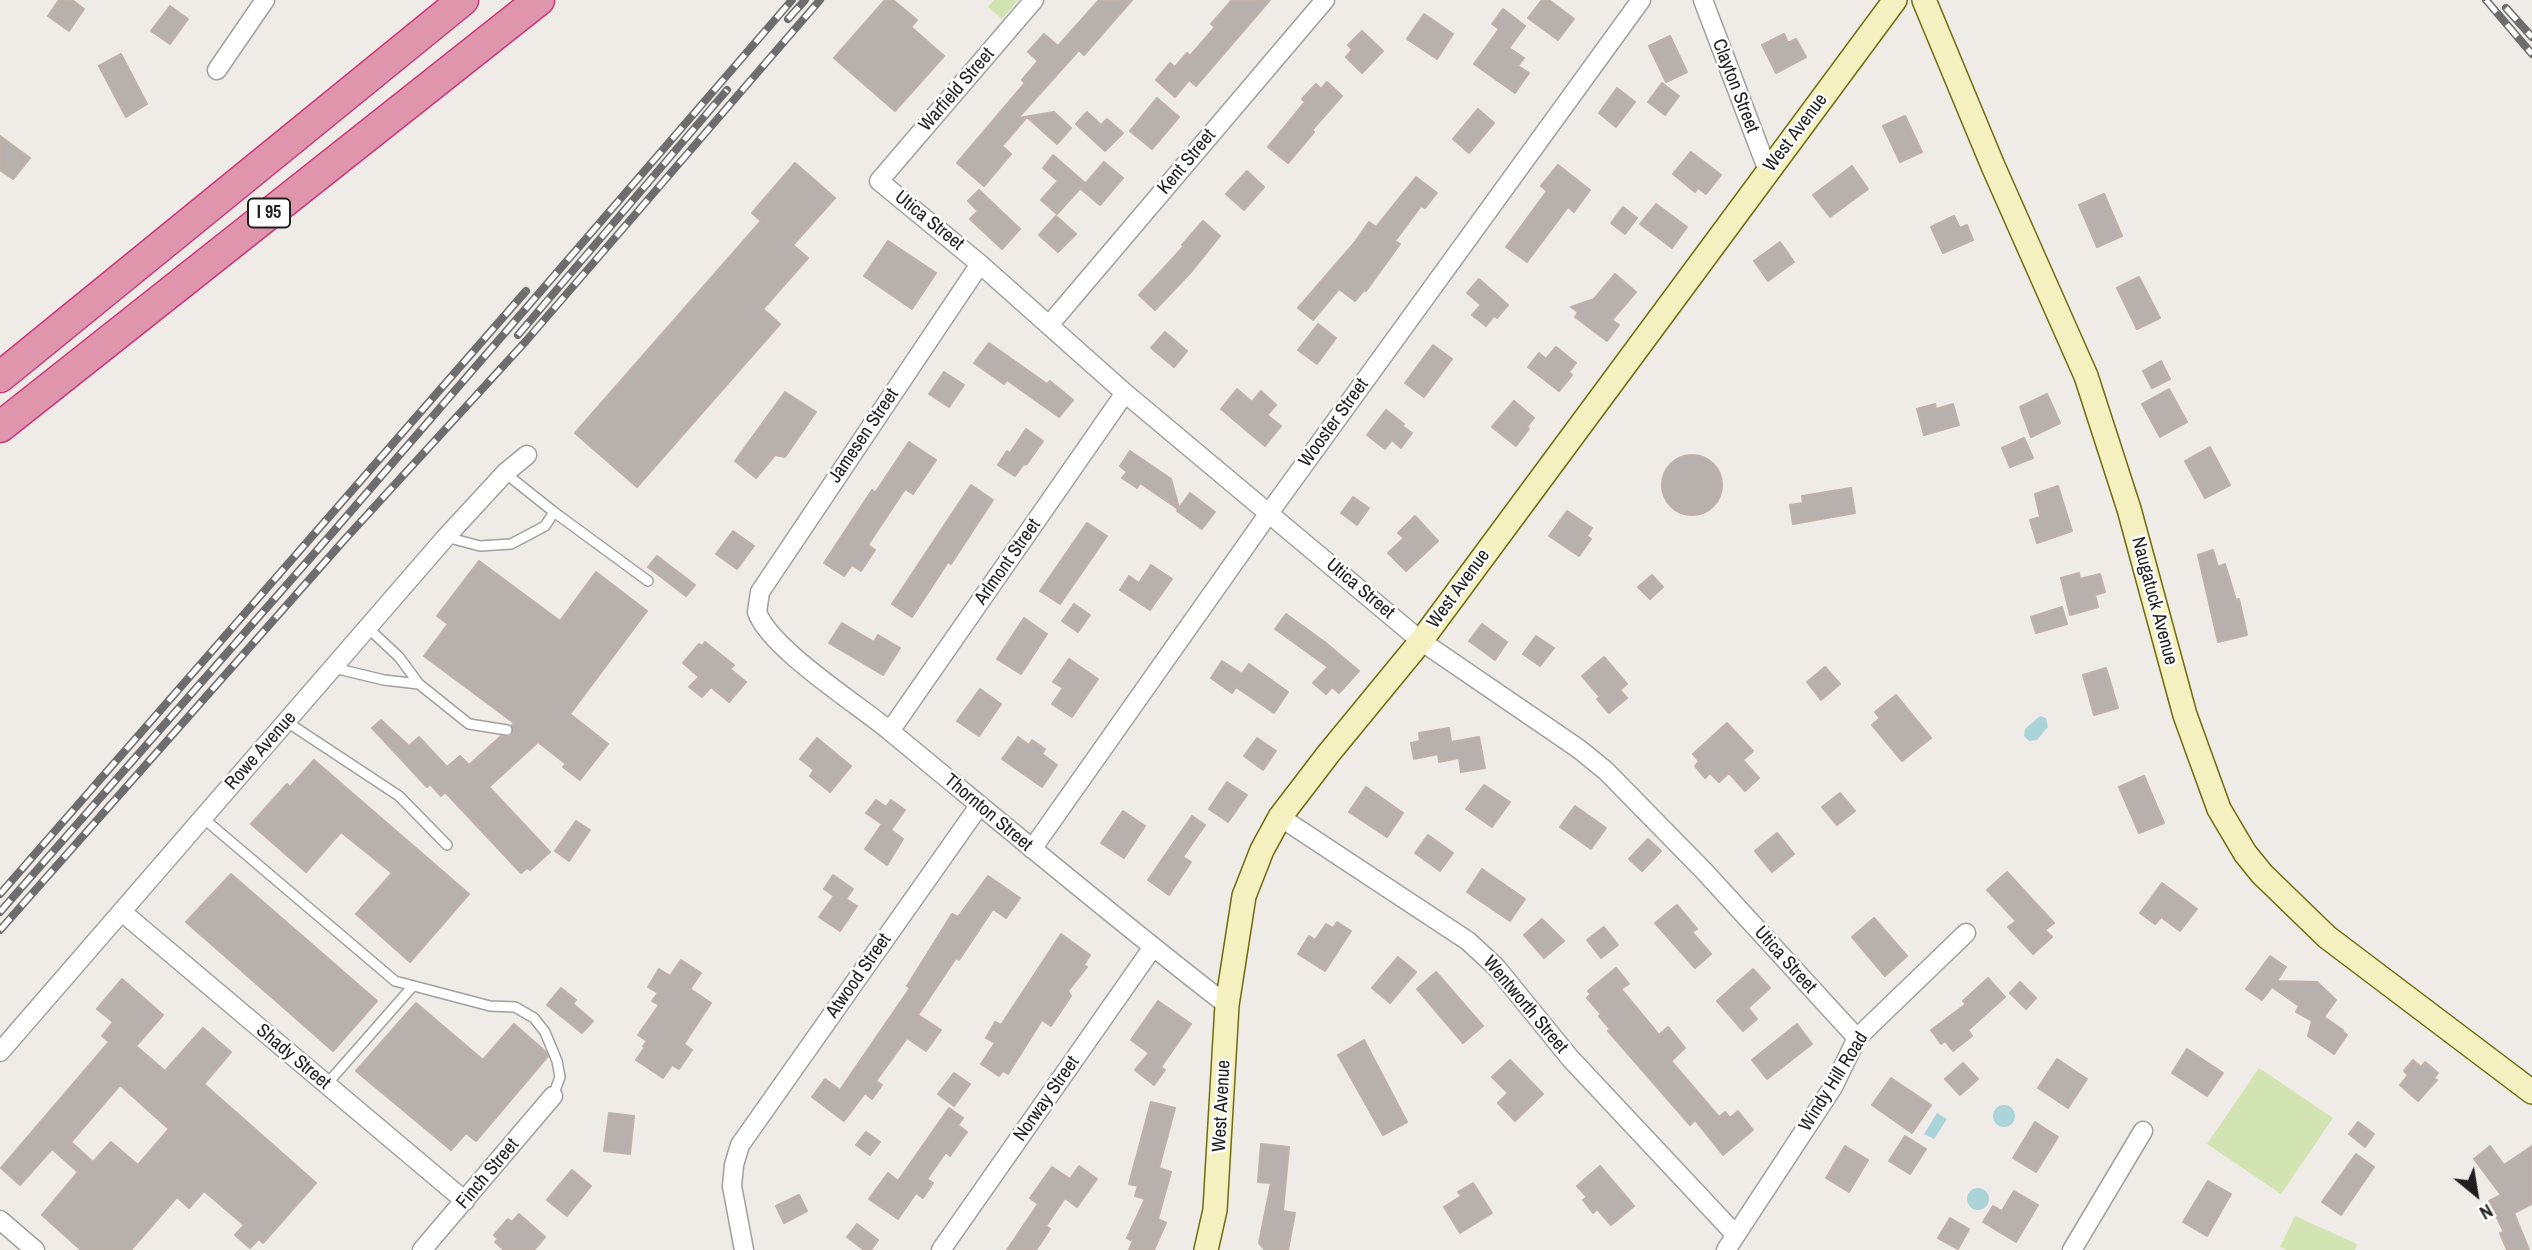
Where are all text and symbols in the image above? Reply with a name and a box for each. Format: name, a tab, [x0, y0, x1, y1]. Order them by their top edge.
street label: Clayton Street	[1707, 36, 1763, 136]
street label: Warfield Street	[914, 44, 1000, 136]
street label: West Avenue	[1759, 89, 1833, 177]
street label: Kent Street	[1153, 125, 1221, 199]
street label: Utica Street	[890, 186, 968, 256]
road number: I 95	[248, 198, 290, 228]
street label: Wooster Street	[1294, 374, 1374, 472]
street label: Jamesen Street	[824, 384, 904, 488]
street label: Arlmont Street	[970, 515, 1046, 609]
street label: Naugatuck Avenue	[2126, 535, 2182, 667]
street label: West Avenue	[1423, 545, 1495, 633]
street label: Utica Street	[1321, 554, 1399, 624]
street label: Rowe Avenue	[221, 707, 301, 795]
street label: Thornton Street	[939, 769, 1037, 857]
street label: Utica Street	[1749, 922, 1821, 998]
street label: Atwood Street	[822, 929, 896, 1023]
street label: Wentworth Street	[1478, 952, 1572, 1058]
street label: Shady Street	[251, 1019, 335, 1095]
street label: Windy Hill Road	[1795, 1028, 1873, 1136]
street label: Norway Street	[1009, 1052, 1085, 1146]
street label: West Avenue	[1208, 1059, 1236, 1153]
street label: Finch Street	[452, 1134, 524, 1214]
north arrow	[2441, 1159, 2511, 1229]
text: N	[2475, 1198, 2498, 1226]

